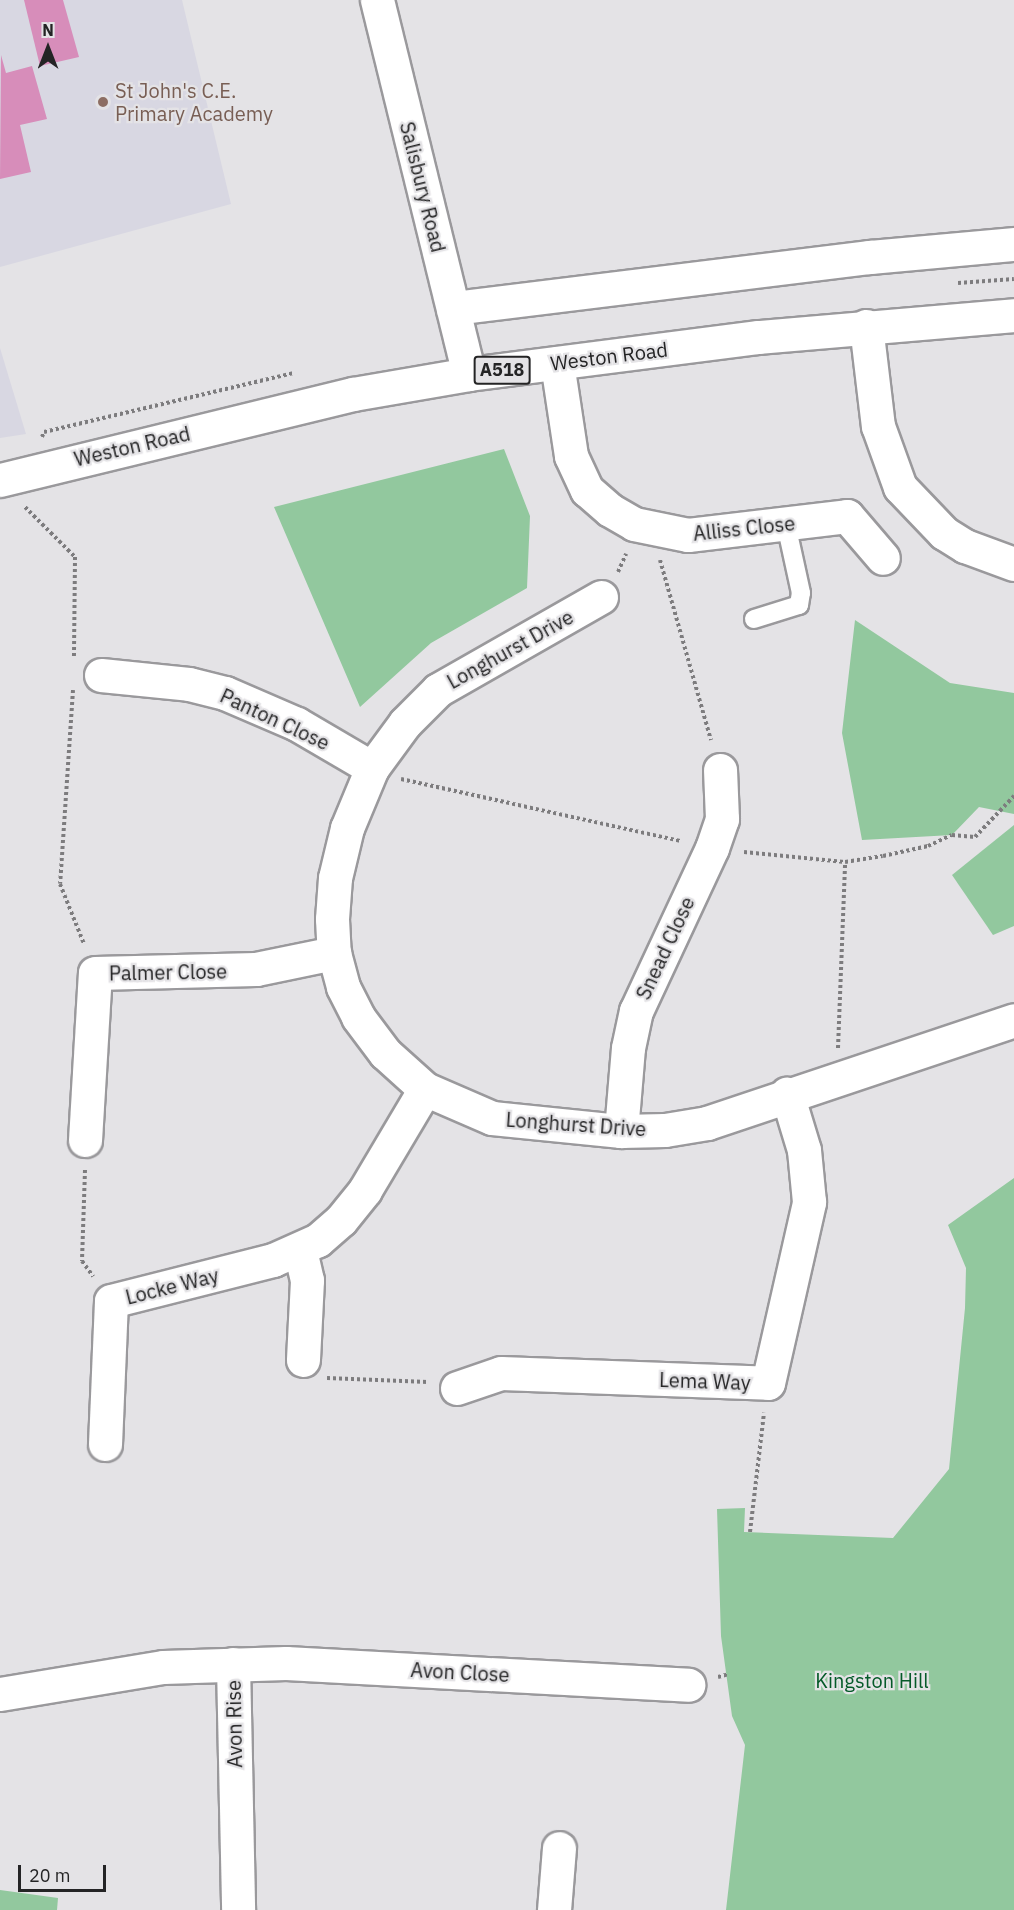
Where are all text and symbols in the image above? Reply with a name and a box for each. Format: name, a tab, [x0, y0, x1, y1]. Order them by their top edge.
north arrow	[18, 18, 78, 78]
text: N	[42, 20, 54, 40]
place label: St John's C.E. Primary Academy	[115, 78, 273, 125]
marker: St John's C.E. Primary Academy	[96, 95, 110, 109]
street label: Salisbury Road	[395, 119, 451, 255]
street label: Weston Road	[549, 337, 669, 375]
road number: A518	[474, 355, 530, 385]
street label: Weston Road	[72, 421, 192, 471]
street label: Alliss Close	[692, 511, 796, 545]
street label: Longhurst Drive	[443, 604, 577, 694]
street label: Panton Close	[216, 683, 334, 755]
street label: Snead Close	[631, 893, 699, 1003]
street label: Palmer Close	[109, 959, 227, 985]
street label: Longhurst Drive	[505, 1107, 647, 1141]
street label: Locke Way	[123, 1263, 221, 1309]
street label: Lema Way	[659, 1367, 751, 1395]
street label: Avon Close	[410, 1657, 510, 1687]
park label: Kingston Hill	[815, 1668, 929, 1692]
street label: Avon Rise	[221, 1680, 247, 1768]
scale bar	[21, 1853, 110, 1891]
text: 20 m	[29, 1864, 71, 1887]

